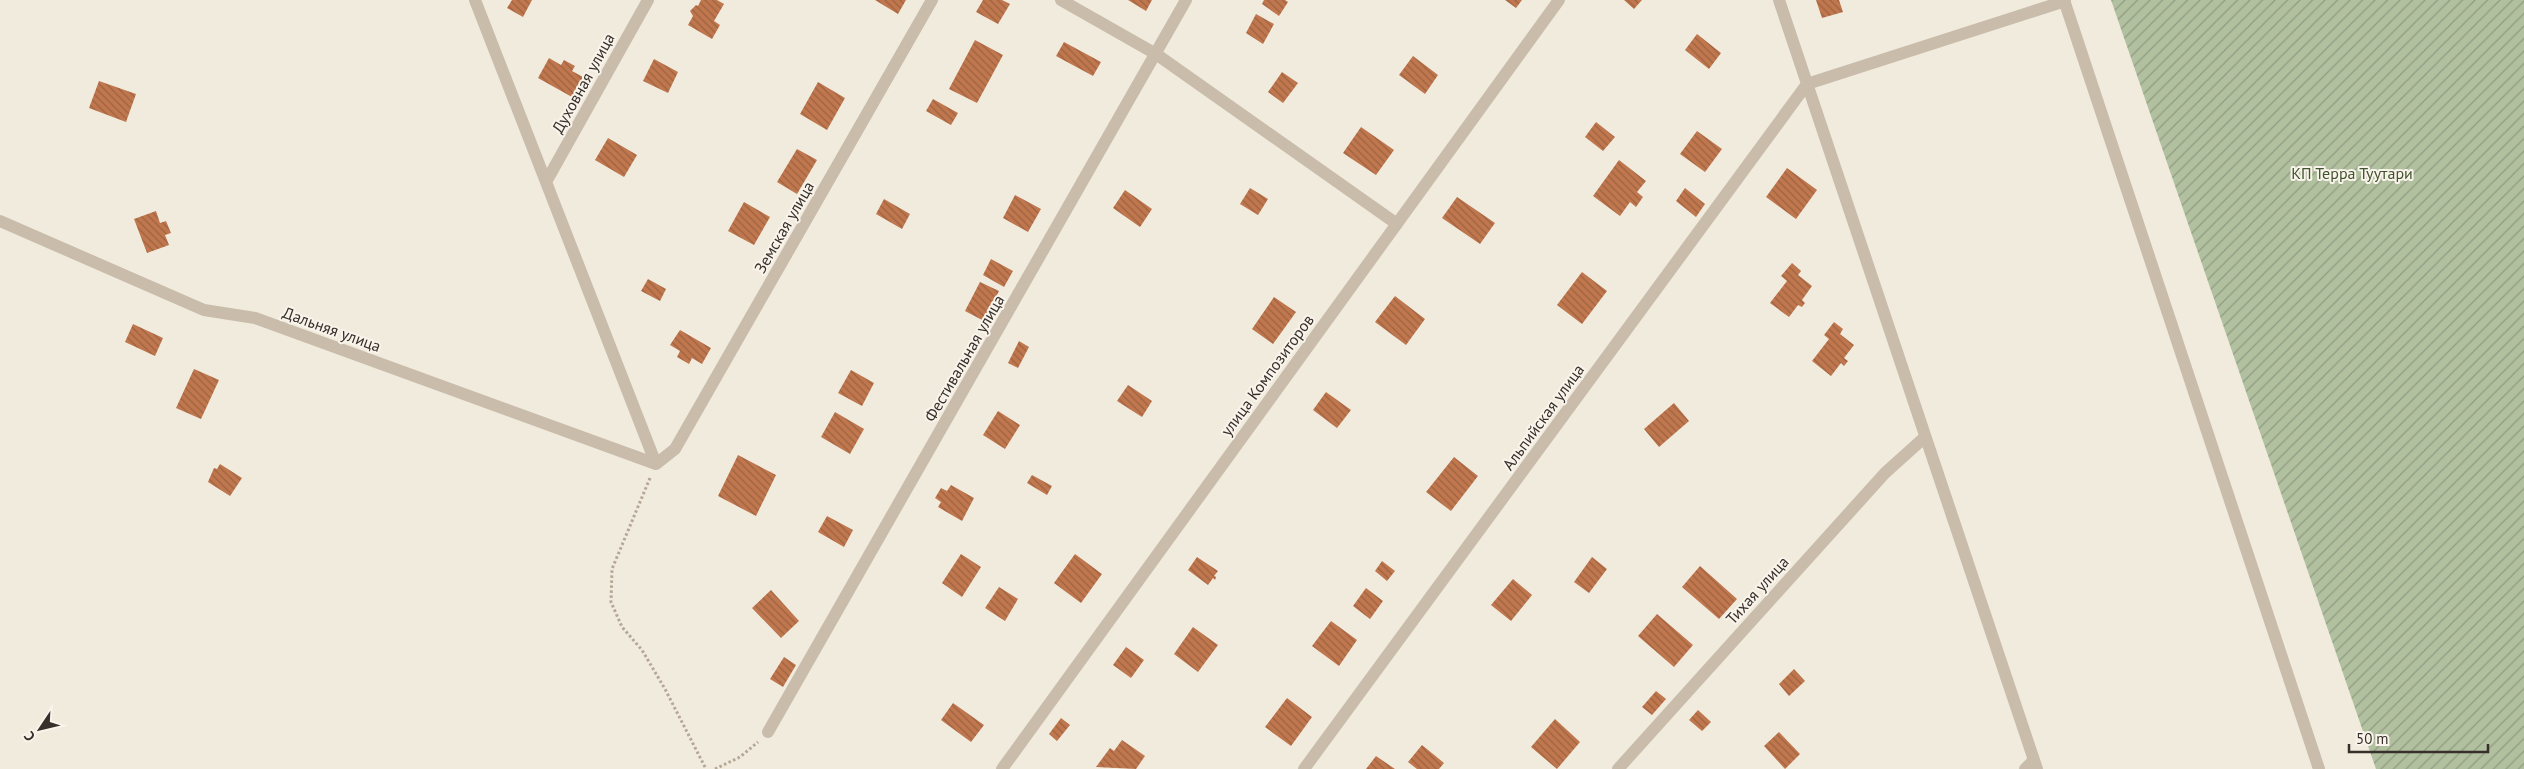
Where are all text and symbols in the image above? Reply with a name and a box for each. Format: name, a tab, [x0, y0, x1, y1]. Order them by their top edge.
street label: Духовная улица	[547, 29, 619, 137]
park label: КП Терра Туутари	[2291, 163, 2413, 183]
street label: Земская улица	[750, 178, 818, 276]
street label: Фестивальная улица	[920, 291, 1008, 425]
street label: Дальняя улица	[280, 302, 384, 356]
street label: улица Композиторов	[1216, 310, 1318, 440]
street label: Альпийская улица	[1498, 360, 1588, 474]
street label: Тихая улица	[1721, 552, 1793, 628]
north arrow	[15, 704, 65, 754]
scale bar	[2349, 722, 2488, 754]
text: С	[20, 728, 39, 745]
text: 50 m	[2356, 729, 2389, 748]

